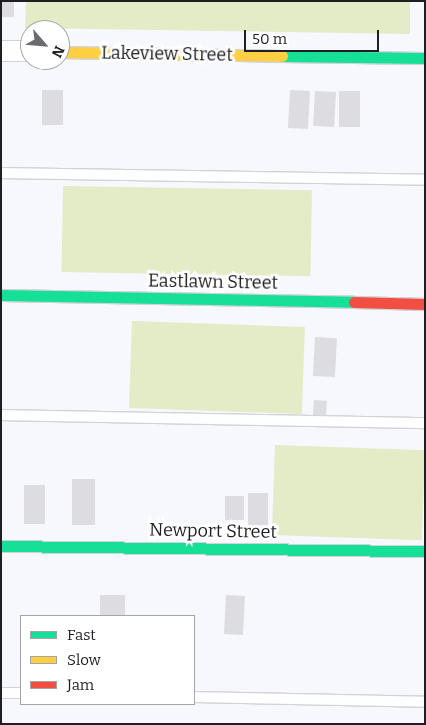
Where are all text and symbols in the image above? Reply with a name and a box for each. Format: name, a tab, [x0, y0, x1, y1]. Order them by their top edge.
north arrow	[20, 20, 70, 70]
scale bar	[246, 20, 381, 52]
text: 50 m	[252, 30, 287, 48]
street label: Lakeview Street	[101, 42, 233, 66]
text: N	[48, 43, 68, 60]
street label: Eastlawn Street	[148, 270, 278, 294]
street label: Newport Street	[149, 519, 277, 543]
legend	[20, 615, 195, 705]
text: Fast	[67, 626, 96, 644]
text: Slow	[67, 651, 101, 669]
text: Jam	[67, 676, 94, 694]

